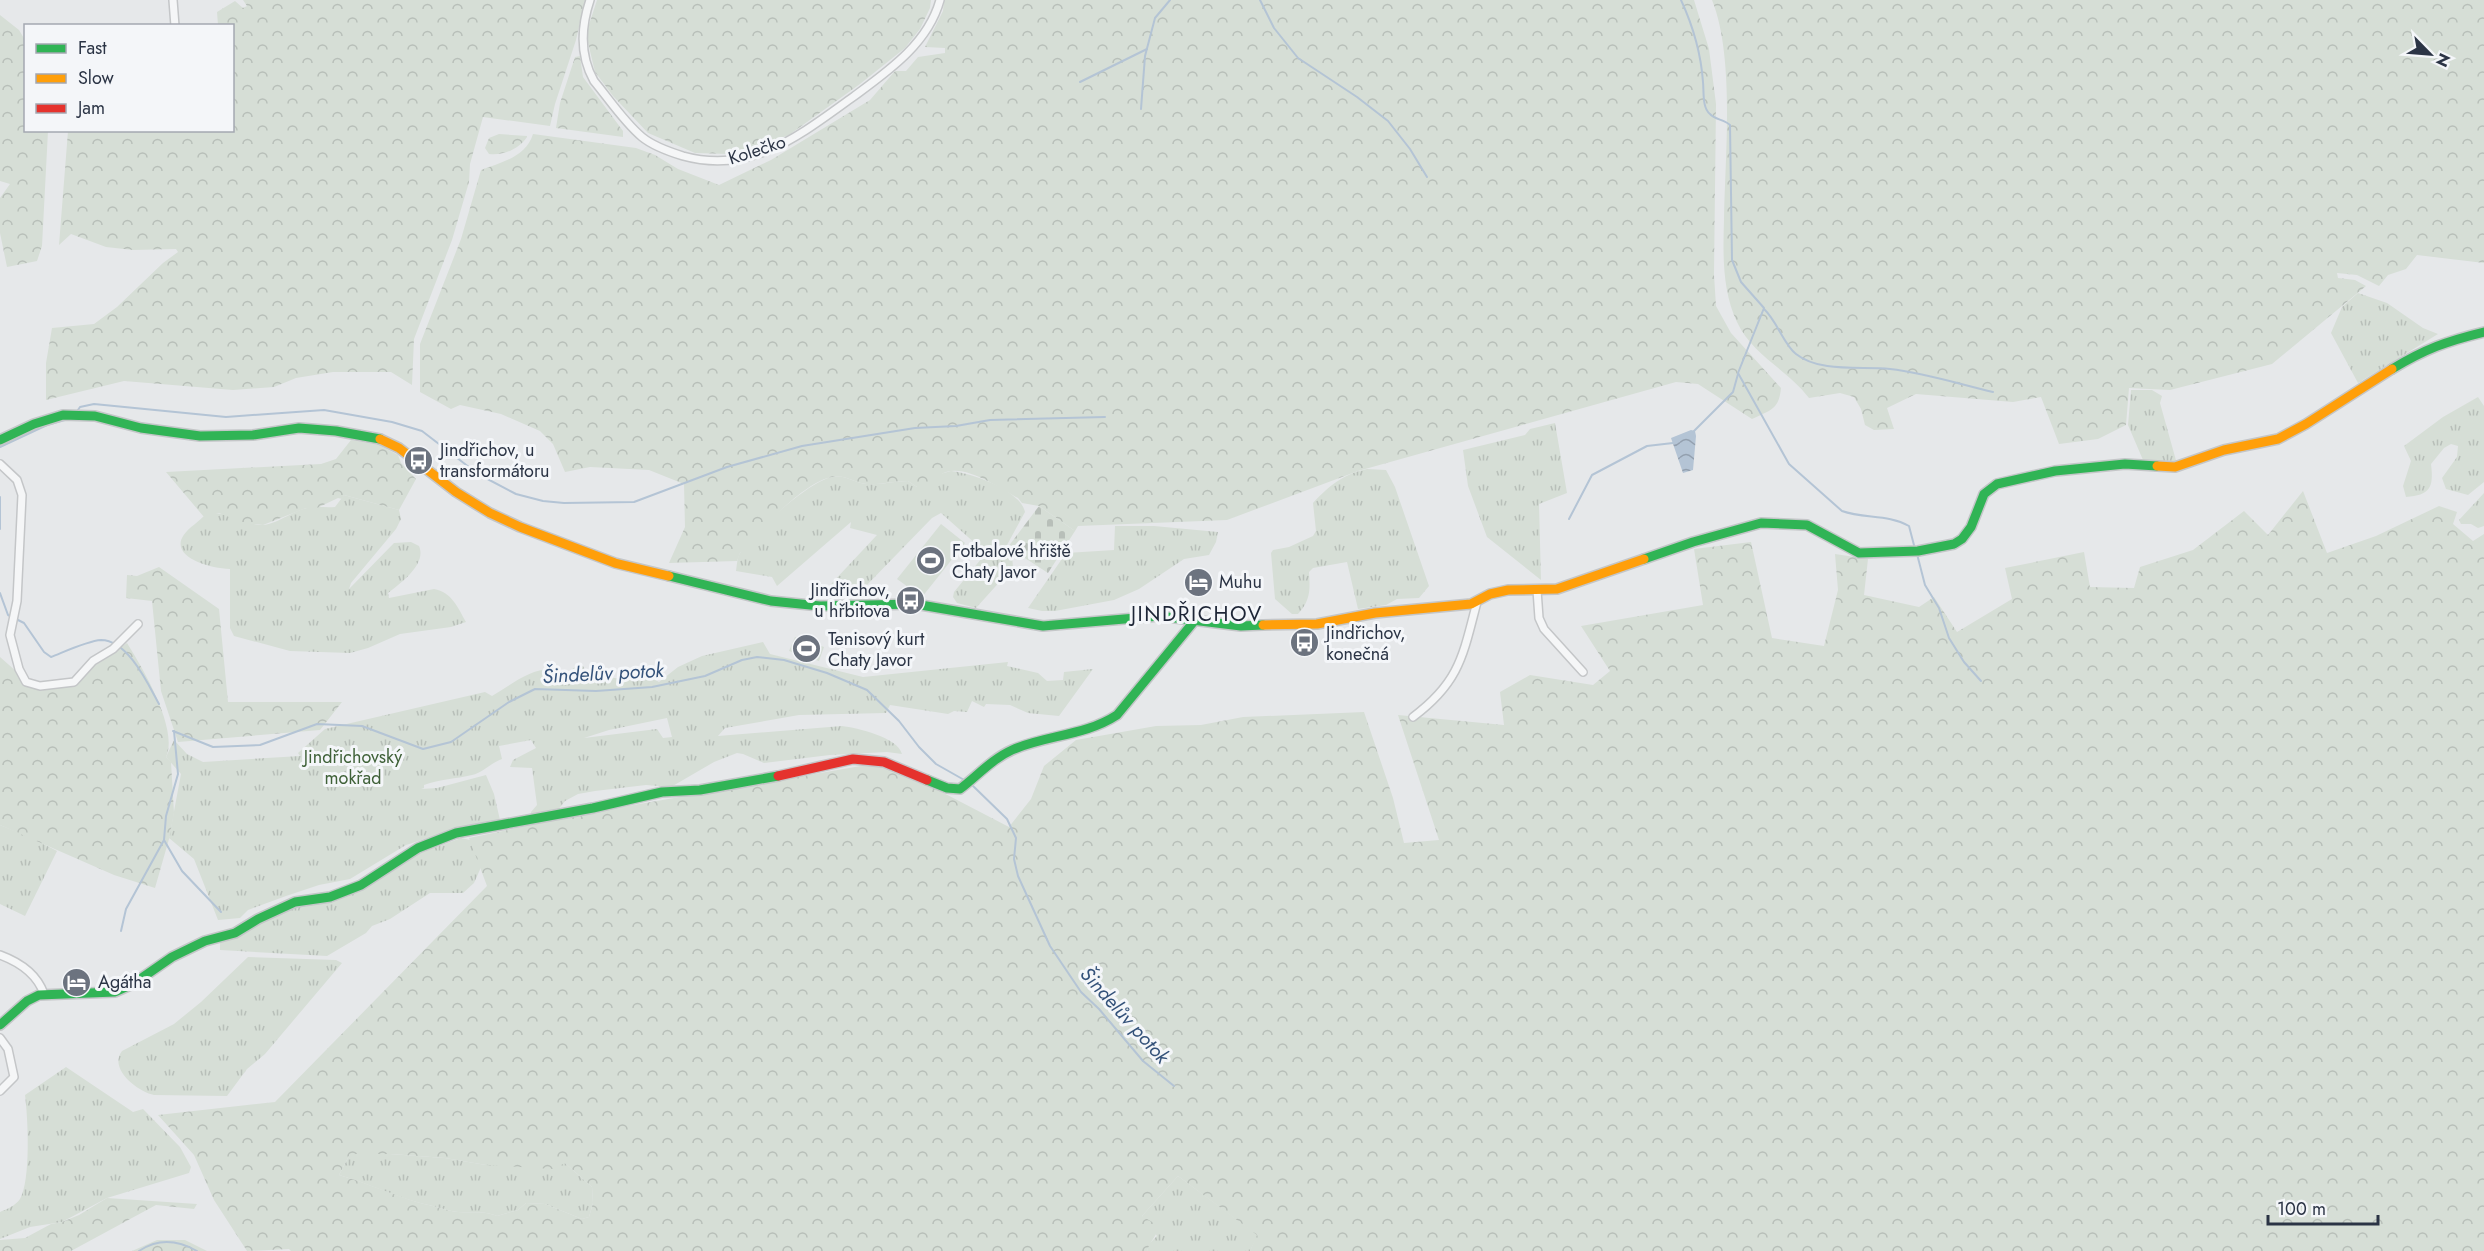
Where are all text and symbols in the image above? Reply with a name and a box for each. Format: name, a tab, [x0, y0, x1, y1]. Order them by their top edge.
legend	[24, 24, 234, 132]
north arrow	[2400, 24, 2460, 84]
text: Fast	[78, 35, 107, 61]
text: N	[2430, 50, 2456, 71]
text: Slow	[78, 65, 115, 91]
text: Jam	[76, 95, 105, 121]
street label: Kolečko	[725, 128, 789, 171]
place label: Jindřichov, u transformátoru	[438, 437, 550, 484]
bus stop icon: Jindřichov, u transformátoru	[403, 444, 435, 476]
place label: Fotbalové hřiště Chaty Javor	[952, 538, 1071, 585]
sports icon: Fotbalové hřiště Chaty Javor	[915, 545, 947, 577]
hotel icon: Muhu	[1182, 566, 1214, 598]
place label: Muhu	[1219, 569, 1262, 595]
place label: Jindřichov, u hřbitova	[808, 577, 890, 624]
bus stop icon: Jindřichov, u hřbitova	[895, 584, 927, 616]
district label: JINDŘICHOV	[1128, 599, 1263, 629]
place label: Jindřichov, konečná	[1324, 620, 1406, 667]
place label: Tenisový kurt Chaty Javor	[828, 626, 925, 673]
bus stop icon: Jindřichov, konečná	[1289, 627, 1321, 659]
sports icon: Tenisový kurt Chaty Javor	[791, 633, 823, 665]
water label: Šindelův potok	[542, 656, 666, 691]
park label: Jindřichovský mokřad	[302, 744, 402, 791]
water label: Šindelův potok	[1073, 960, 1177, 1071]
hotel icon: Agátha	[61, 966, 93, 998]
place label: Agátha	[98, 969, 151, 995]
scale bar	[2268, 1188, 2378, 1226]
text: 100 m	[2277, 1196, 2326, 1222]

